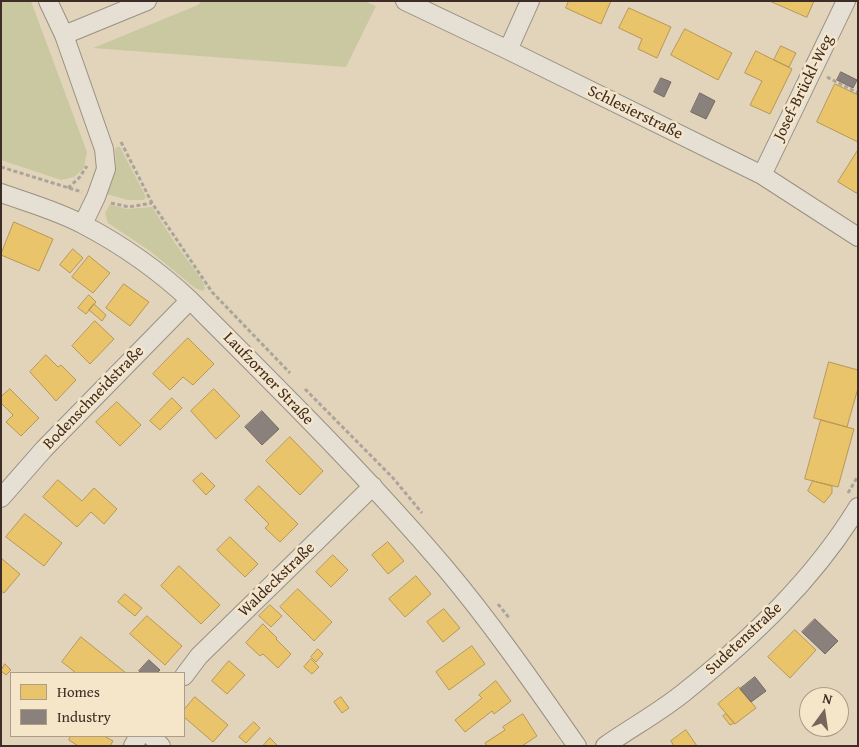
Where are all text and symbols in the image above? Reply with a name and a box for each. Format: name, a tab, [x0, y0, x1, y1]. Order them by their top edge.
street label: Josef-Brückl-Weg	[770, 32, 838, 144]
street label: Schlesierstraße	[584, 82, 686, 144]
street label: Laufzorner Straße	[219, 328, 317, 430]
street label: Bodenschneidstraße	[40, 342, 148, 454]
street label: Waldeckstraße	[235, 539, 319, 621]
street label: Sudetenstraße	[702, 599, 786, 679]
legend	[10, 672, 185, 737]
text: Homes	[57, 681, 100, 702]
north arrow	[799, 687, 849, 737]
text: N	[820, 688, 834, 709]
text: Industry	[57, 706, 111, 727]

